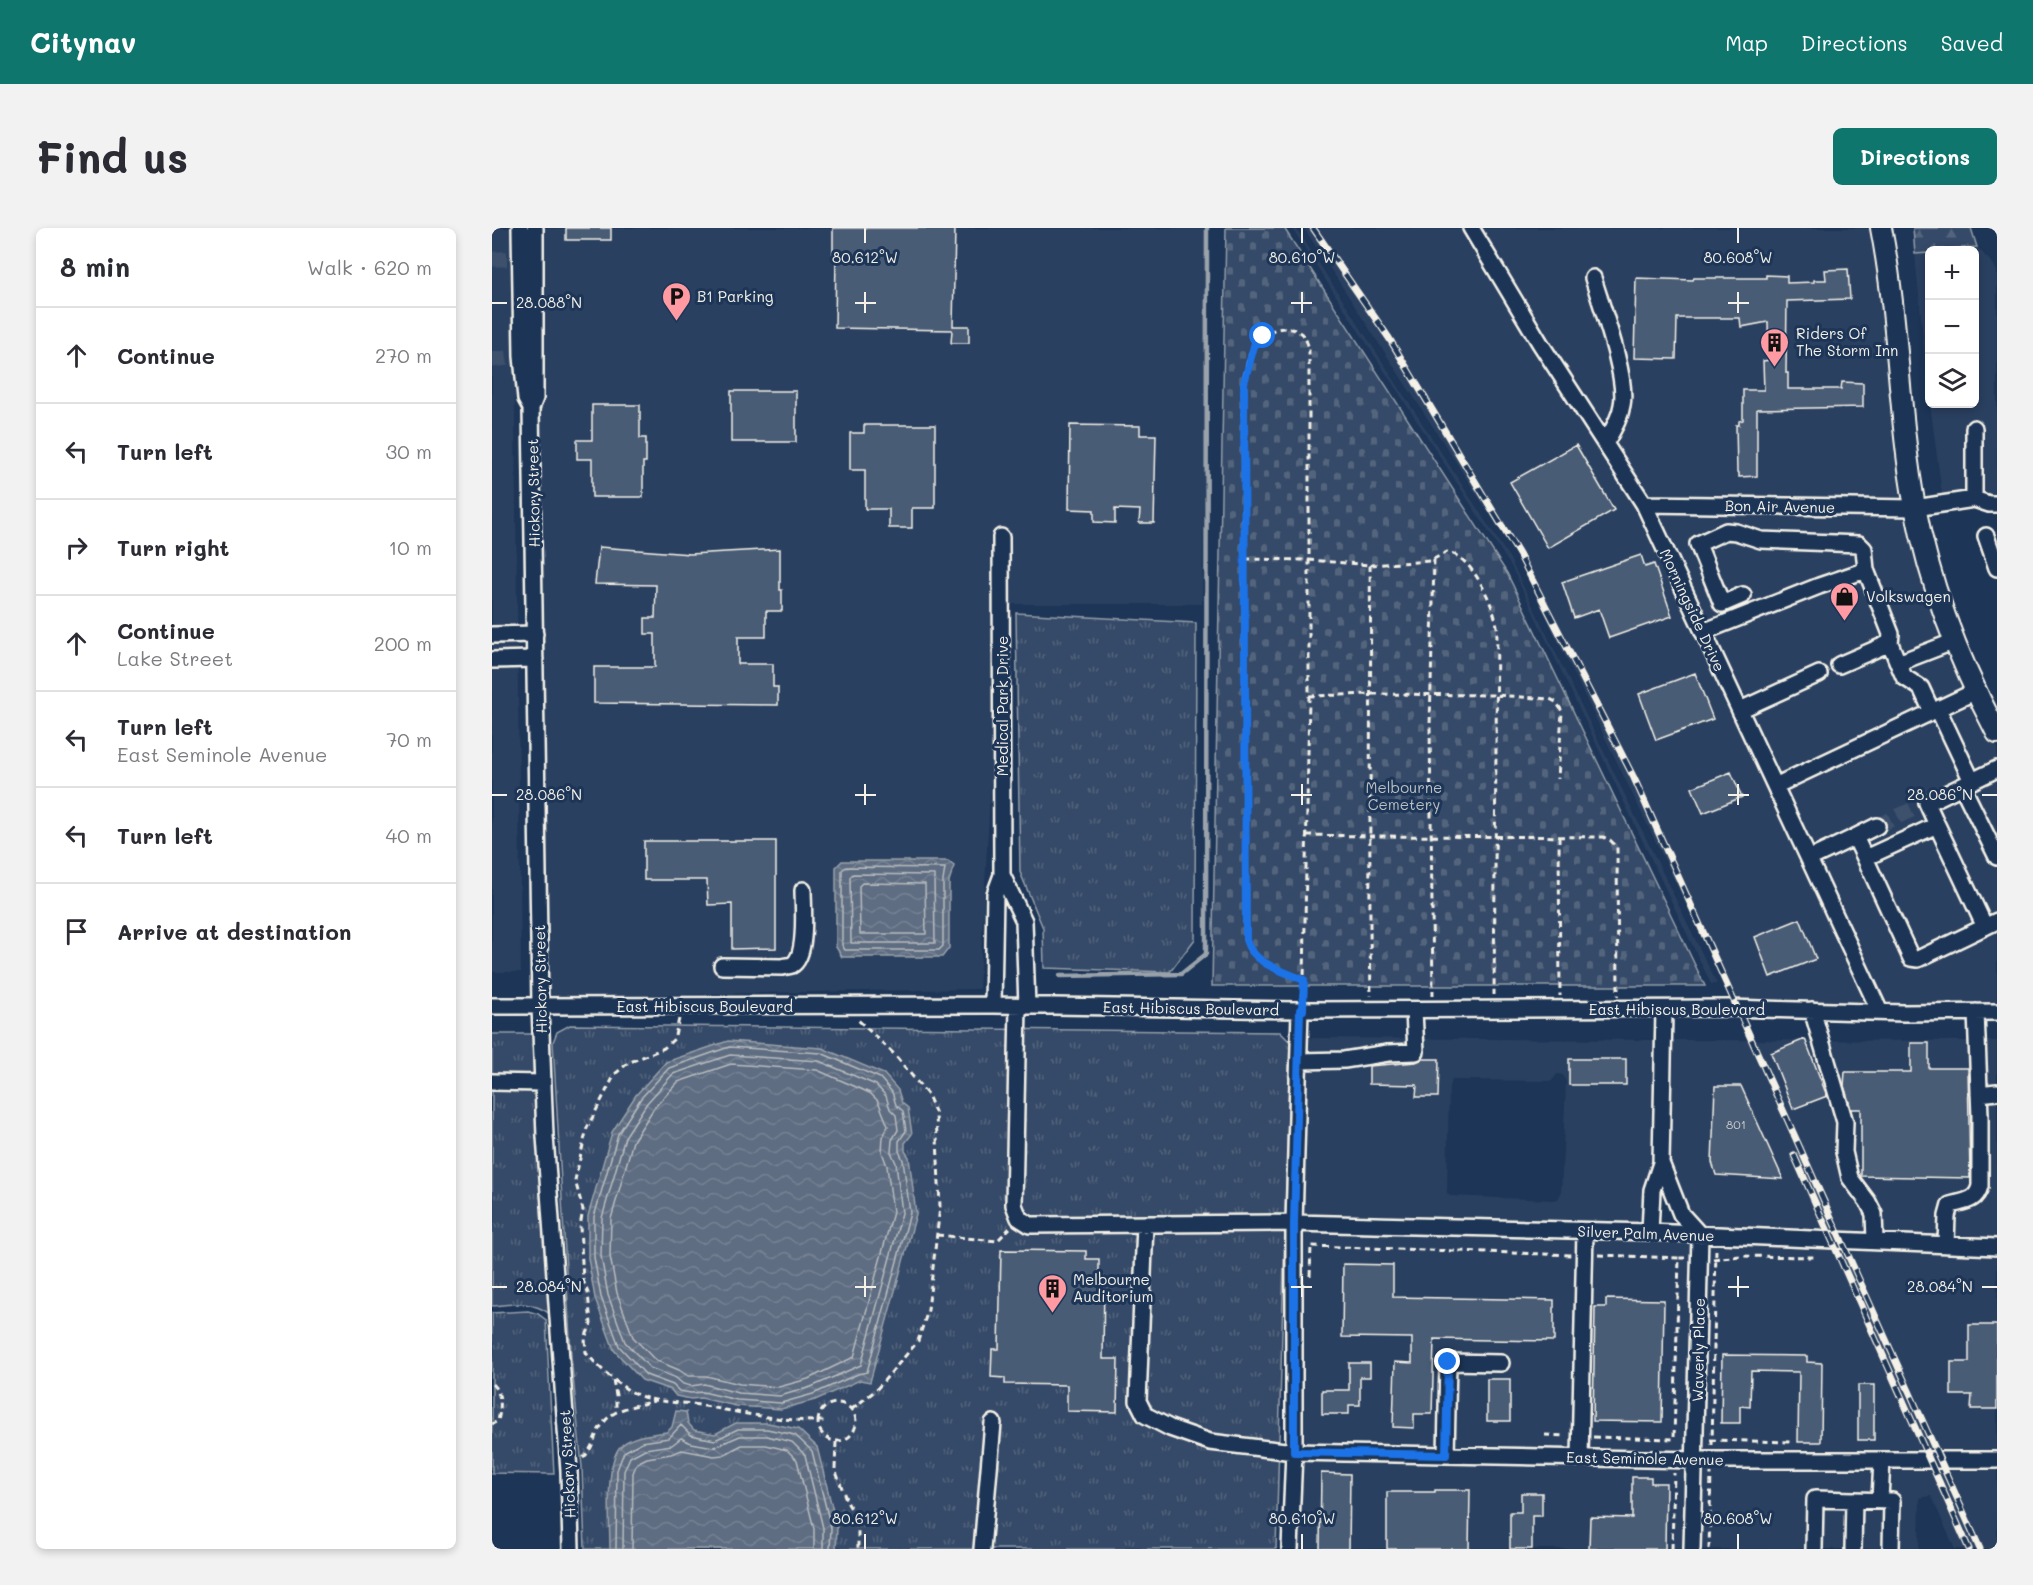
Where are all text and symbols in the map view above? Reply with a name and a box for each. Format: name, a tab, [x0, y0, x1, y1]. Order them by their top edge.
text: Citynav	[30, 24, 136, 60]
text: Map	[1725, 29, 1768, 56]
text: Directions	[1801, 29, 1908, 56]
text: Saved	[1941, 29, 2003, 56]
button: Directions	[1833, 128, 1997, 185]
text: Find us	[36, 129, 188, 184]
map controls	[1925, 246, 1979, 408]
button: +	[1925, 246, 1979, 300]
text: 80.612°W	[832, 247, 898, 267]
text: 80.610°W	[1269, 247, 1335, 267]
text: 80.608°W	[1703, 247, 1773, 267]
text: 8 min	[60, 250, 130, 284]
text: Walk · 620 m	[307, 254, 432, 280]
parking icon: B1 Parking	[660, 280, 692, 322]
place label: B1 Parking	[697, 286, 774, 306]
text: 28.088°N	[516, 292, 582, 312]
button: −	[1925, 300, 1979, 354]
route start	[1249, 322, 1275, 348]
place label: Riders Of The Storm Inn	[1796, 323, 1898, 360]
building icon: Riders Of The Storm Inn	[1759, 326, 1791, 368]
icon: ahead	[60, 339, 93, 372]
text: Continue	[117, 341, 215, 370]
text: 270 m	[375, 342, 432, 368]
button: layers	[1925, 354, 1979, 408]
icon: left	[60, 435, 93, 468]
text: Turn left	[117, 437, 213, 466]
text: 30 m	[386, 438, 432, 464]
street label: Hickory Street	[522, 438, 544, 548]
street label: Bon Air Avenue	[1725, 495, 1835, 517]
icon: right	[60, 531, 93, 564]
text: Turn right	[117, 533, 229, 562]
text: 10 m	[388, 534, 432, 560]
street label: Morningside Drive	[1656, 545, 1730, 675]
shop icon: Volkswagen	[1829, 580, 1861, 622]
place label: Volkswagen	[1866, 586, 1951, 606]
text: Continue	[117, 616, 215, 645]
icon: ahead	[60, 627, 93, 660]
text: 200 m	[374, 630, 432, 656]
street label: Medical Park Drive	[992, 636, 1012, 776]
text: Lake Street	[117, 645, 233, 671]
text: Turn left	[117, 712, 213, 741]
icon: left	[60, 723, 93, 756]
text: 70 m	[386, 726, 432, 752]
text: East Seminole Avenue	[117, 741, 327, 767]
park label: Melbourne Cemetery	[1366, 777, 1442, 814]
text: 28.086°N	[516, 784, 582, 804]
text: 28.086°N	[1907, 784, 1973, 804]
icon: left	[60, 819, 93, 852]
text: Turn left	[117, 821, 213, 850]
text: 40 m	[386, 822, 432, 848]
icon: arrive	[60, 915, 93, 948]
text: Arrive at destination	[117, 917, 352, 946]
street label: Hickory Street	[529, 924, 551, 1034]
street label: East Hibiscus Boulevard	[617, 996, 793, 1016]
street label: East Hibiscus Boulevard	[1103, 996, 1279, 1020]
street label: East Hibiscus Boulevard	[1589, 999, 1765, 1019]
house number: 801	[1726, 1116, 1746, 1132]
street label: Silver Palm Avenue	[1577, 1221, 1715, 1245]
place label: Melbourne Auditorium	[1073, 1269, 1153, 1306]
building icon: Melbourne Auditorium	[1036, 1272, 1068, 1314]
text: 28.084°N	[516, 1276, 582, 1296]
text: 28.084°N	[1907, 1276, 1973, 1296]
street label: Waverly Place	[1687, 1298, 1709, 1402]
route end	[1434, 1348, 1460, 1374]
street label: Hickory Street	[554, 1409, 580, 1519]
street label: East Seminole Avenue	[1566, 1447, 1724, 1469]
text: 80.612°W	[832, 1508, 898, 1528]
text: 80.610°W	[1269, 1508, 1335, 1528]
text: 80.608°W	[1703, 1508, 1773, 1528]

